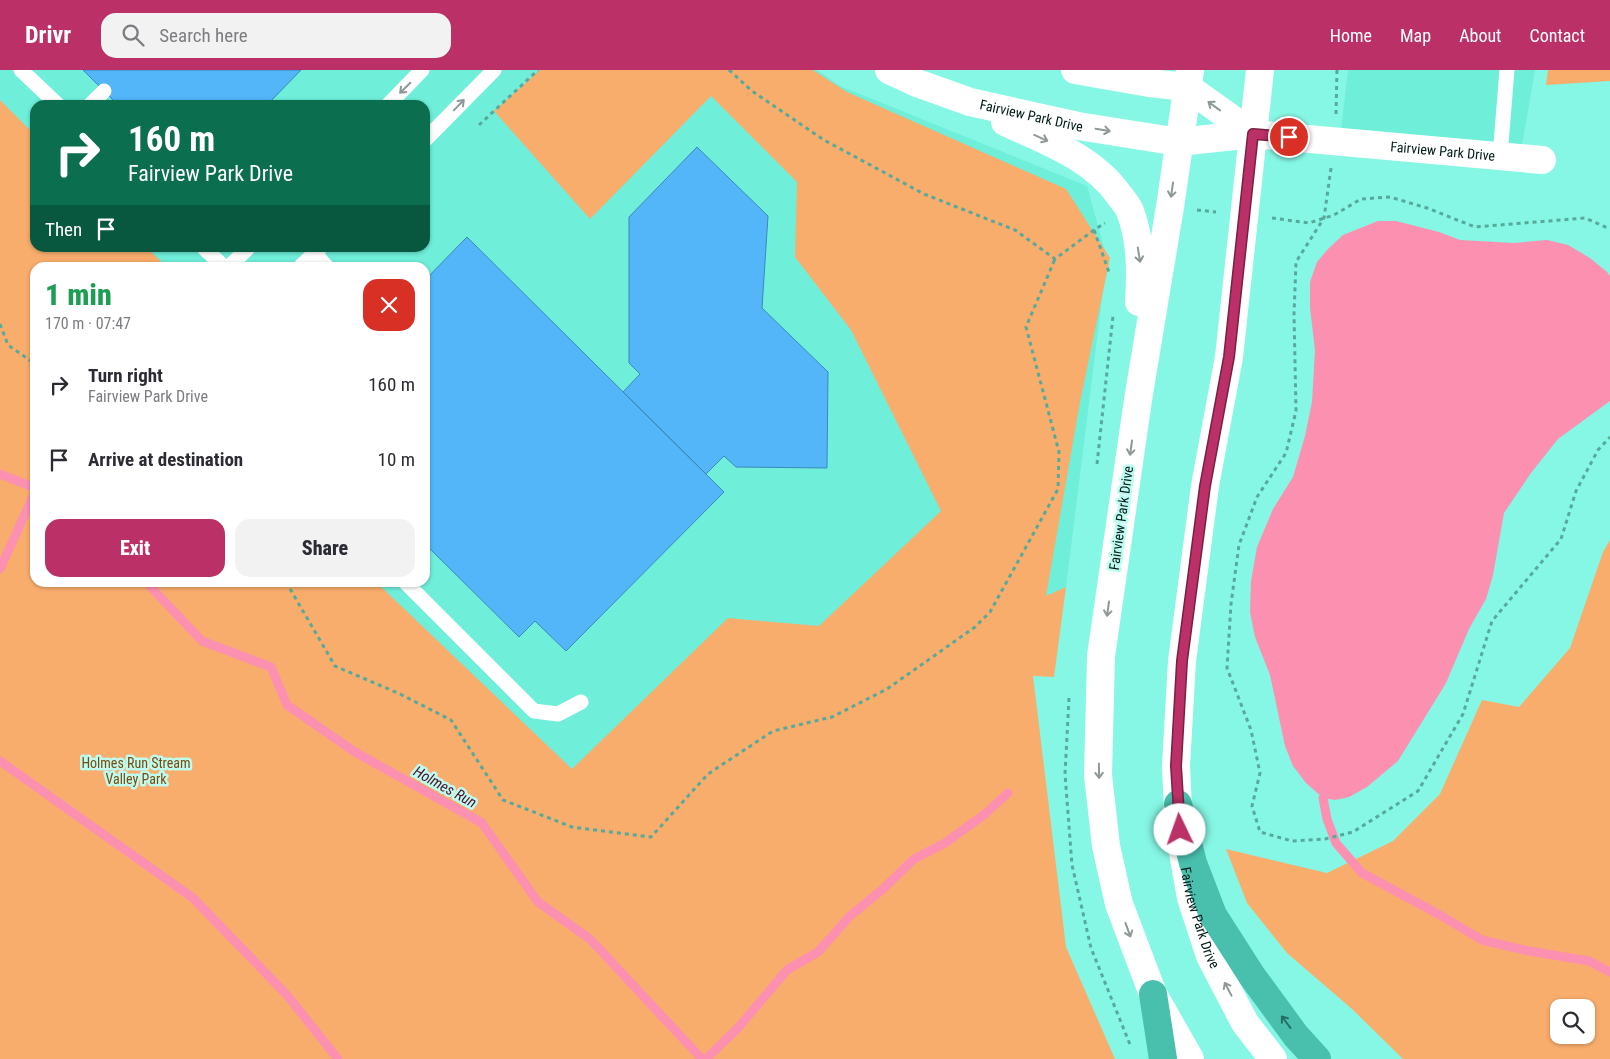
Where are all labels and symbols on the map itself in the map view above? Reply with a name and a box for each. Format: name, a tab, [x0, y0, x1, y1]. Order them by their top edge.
one-way arrow	[399, 81, 411, 94]
street label: Fairview Park Drive	[978, 96, 1084, 135]
one-way arrow	[453, 99, 465, 112]
one-way arrow	[1207, 100, 1221, 111]
pin	[1268, 116, 1310, 158]
one-way arrow	[1095, 125, 1111, 135]
one-way arrow	[1033, 134, 1048, 144]
street label: Fairview Park Drive	[1390, 138, 1496, 164]
one-way arrow	[1167, 182, 1177, 198]
one-way arrow	[1134, 247, 1144, 263]
one-way arrow	[1125, 440, 1135, 456]
street label: Fairview Park Drive	[1106, 464, 1136, 571]
one-way arrow	[1103, 601, 1113, 617]
park label: Holmes Run Stream Valley Park	[81, 755, 191, 787]
water label: Holmes Run	[410, 762, 480, 812]
one-way arrow	[1094, 763, 1103, 779]
position arrow	[1153, 803, 1205, 855]
street label: Fairview Park Drive	[1178, 866, 1223, 971]
one-way arrow	[1124, 922, 1133, 937]
one-way arrow	[1222, 983, 1232, 997]
one-way arrow	[1280, 1016, 1291, 1029]

